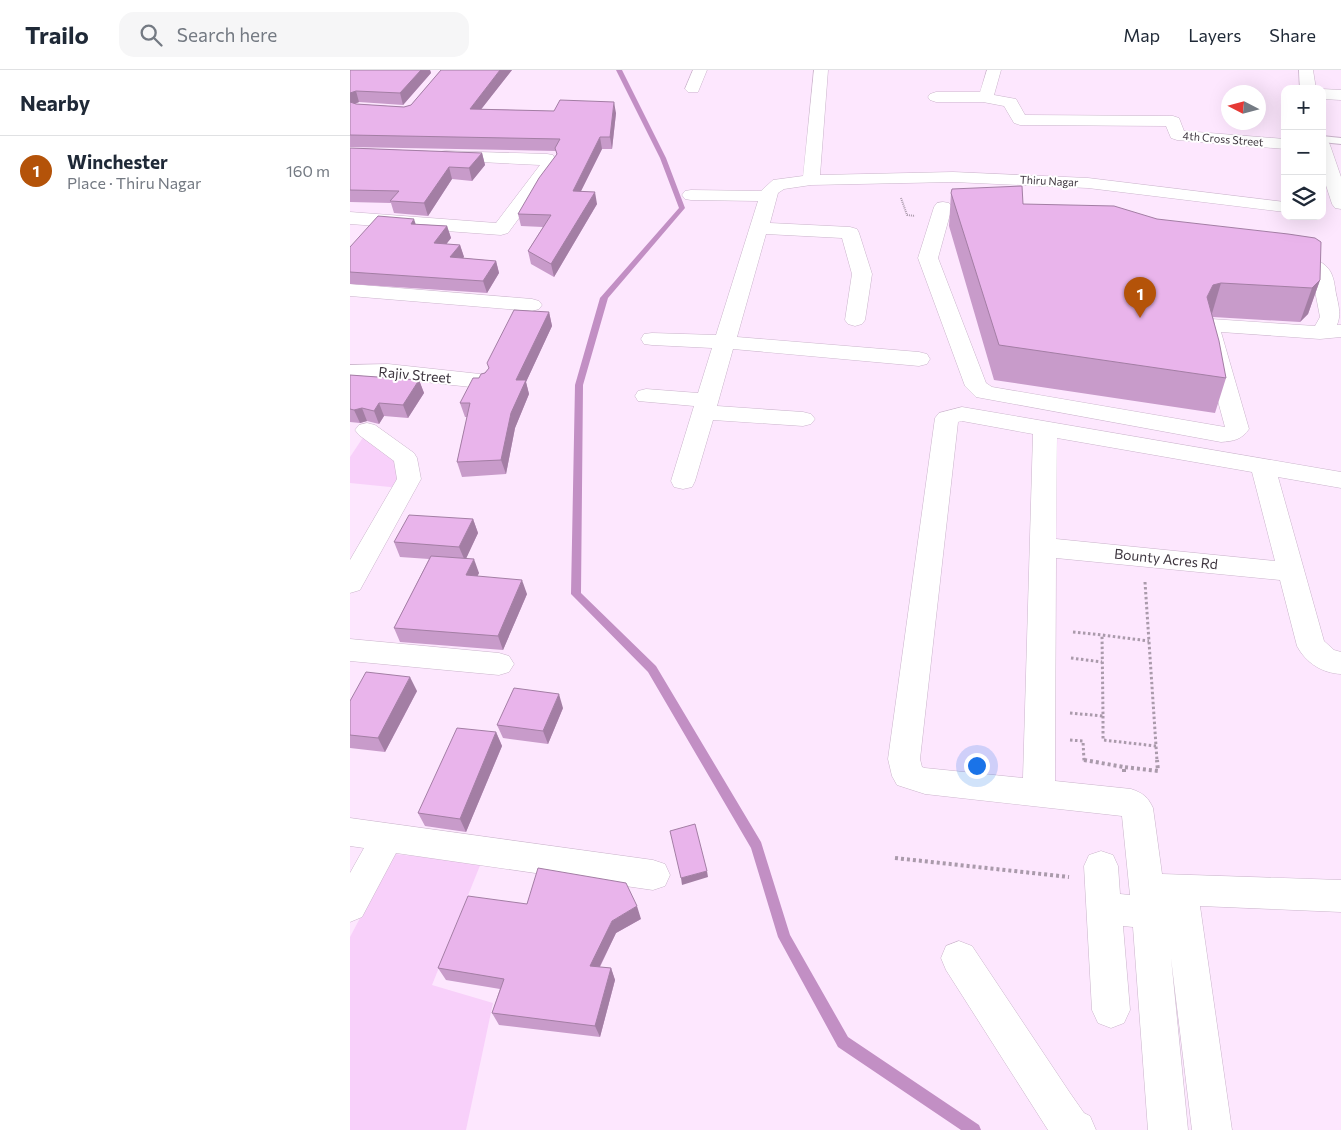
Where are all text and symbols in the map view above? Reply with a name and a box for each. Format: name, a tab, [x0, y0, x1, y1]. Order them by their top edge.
search box	[119, 12, 469, 57]
text: Trailo	[25, 20, 89, 49]
icon: search	[137, 21, 165, 49]
text: Search here	[177, 23, 277, 46]
text: Map	[1123, 24, 1160, 46]
text: Layers	[1188, 24, 1241, 46]
text: Share	[1269, 24, 1316, 46]
north arrow	[1221, 85, 1266, 130]
map controls	[1281, 85, 1326, 220]
button: +	[1281, 85, 1326, 130]
text: Nearby	[20, 90, 90, 115]
street label: 4th Cross Street	[1182, 129, 1264, 149]
button: −	[1281, 130, 1326, 175]
text: Winchester	[67, 150, 168, 173]
text: 1	[32, 161, 40, 180]
text: 160 m	[286, 161, 330, 180]
street label: Thiru Nagar	[1019, 172, 1079, 189]
text: Place · Thiru Nagar	[67, 173, 201, 192]
button: layers	[1281, 175, 1326, 220]
pin: 1	[1124, 277, 1156, 318]
street label: Rajiv Street	[378, 363, 453, 386]
street label: Bounty Acres Rd	[1113, 545, 1219, 572]
your location	[964, 753, 990, 779]

